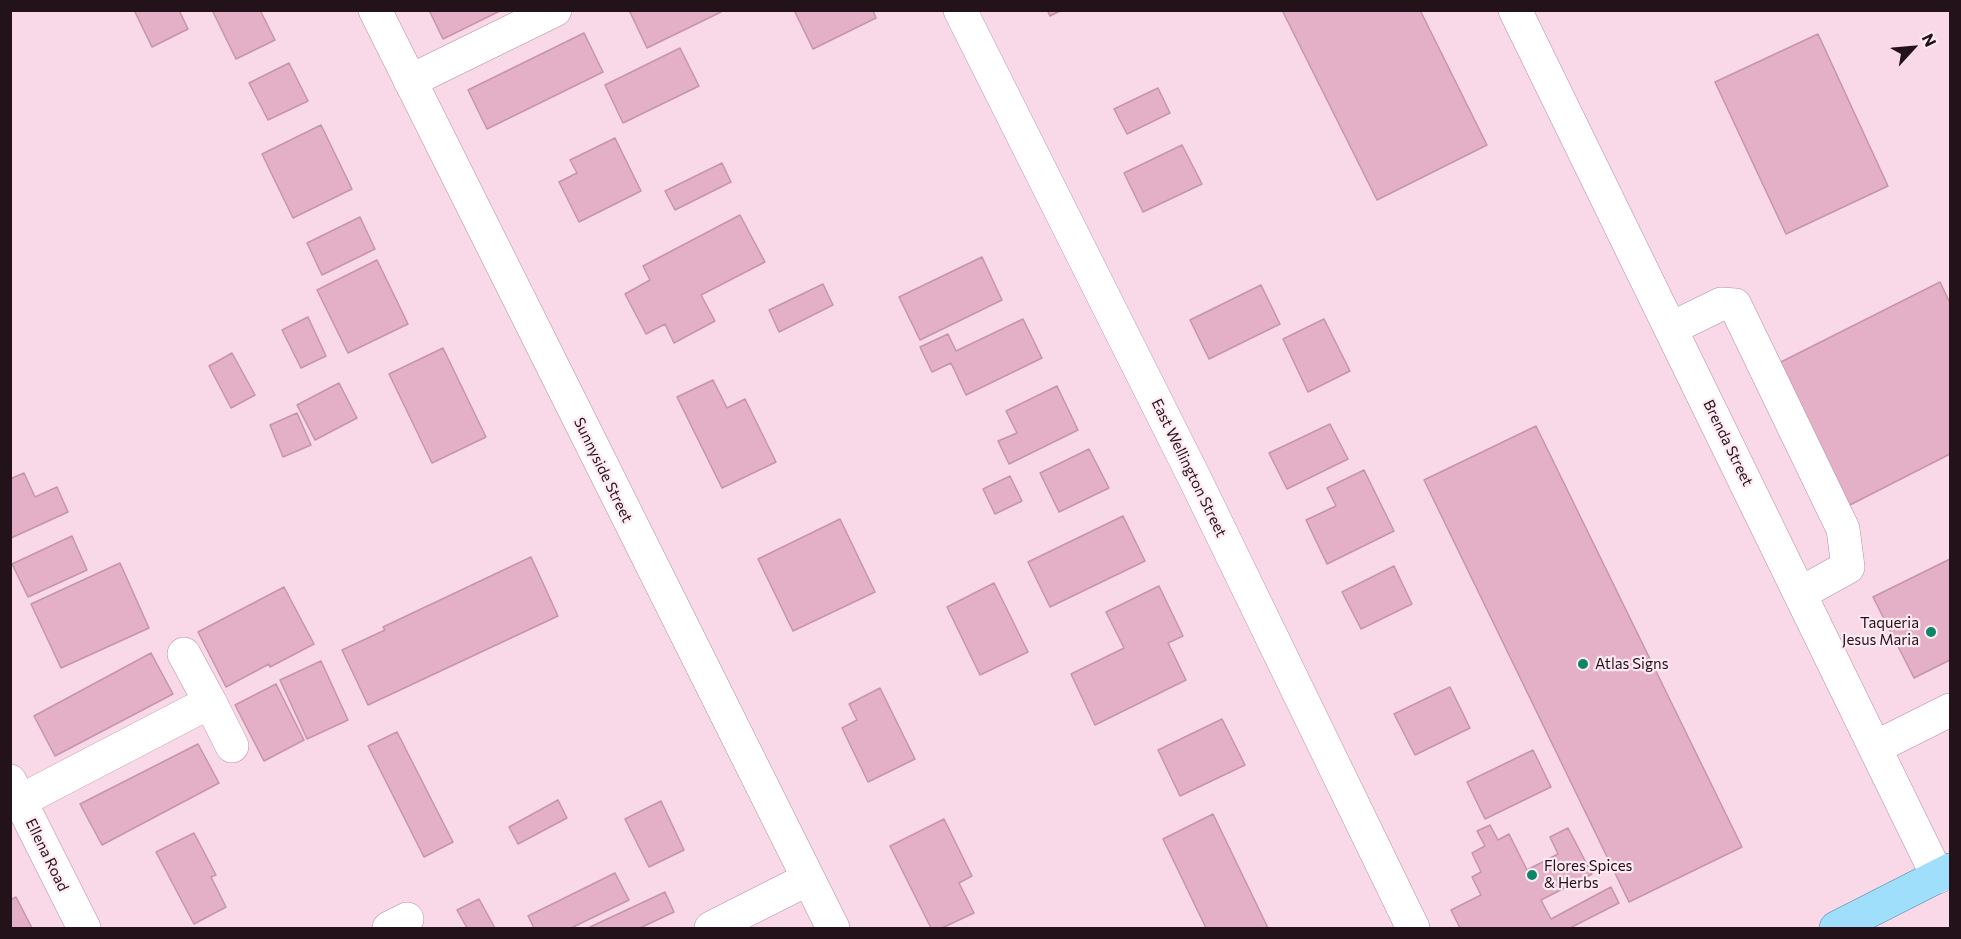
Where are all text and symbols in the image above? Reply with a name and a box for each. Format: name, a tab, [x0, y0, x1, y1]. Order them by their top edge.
north arrow	[1883, 18, 1943, 78]
text: N	[1918, 30, 1941, 49]
street label: East Wellington Street	[1148, 396, 1230, 540]
street label: Brenda Street	[1699, 397, 1757, 489]
street label: Sunnyside Street	[570, 415, 636, 525]
place label: Taqueria Jesus Maria	[1842, 614, 1919, 649]
marker: Taqueria Jesus Maria	[1924, 625, 1938, 639]
place label: Atlas Signs	[1595, 655, 1668, 673]
marker: Atlas Signs	[1576, 657, 1590, 671]
street label: Ellena Road	[22, 816, 72, 894]
place label: Flores Spices & Herbs	[1544, 857, 1632, 892]
marker: Flores Spices & Herbs	[1525, 868, 1539, 882]

